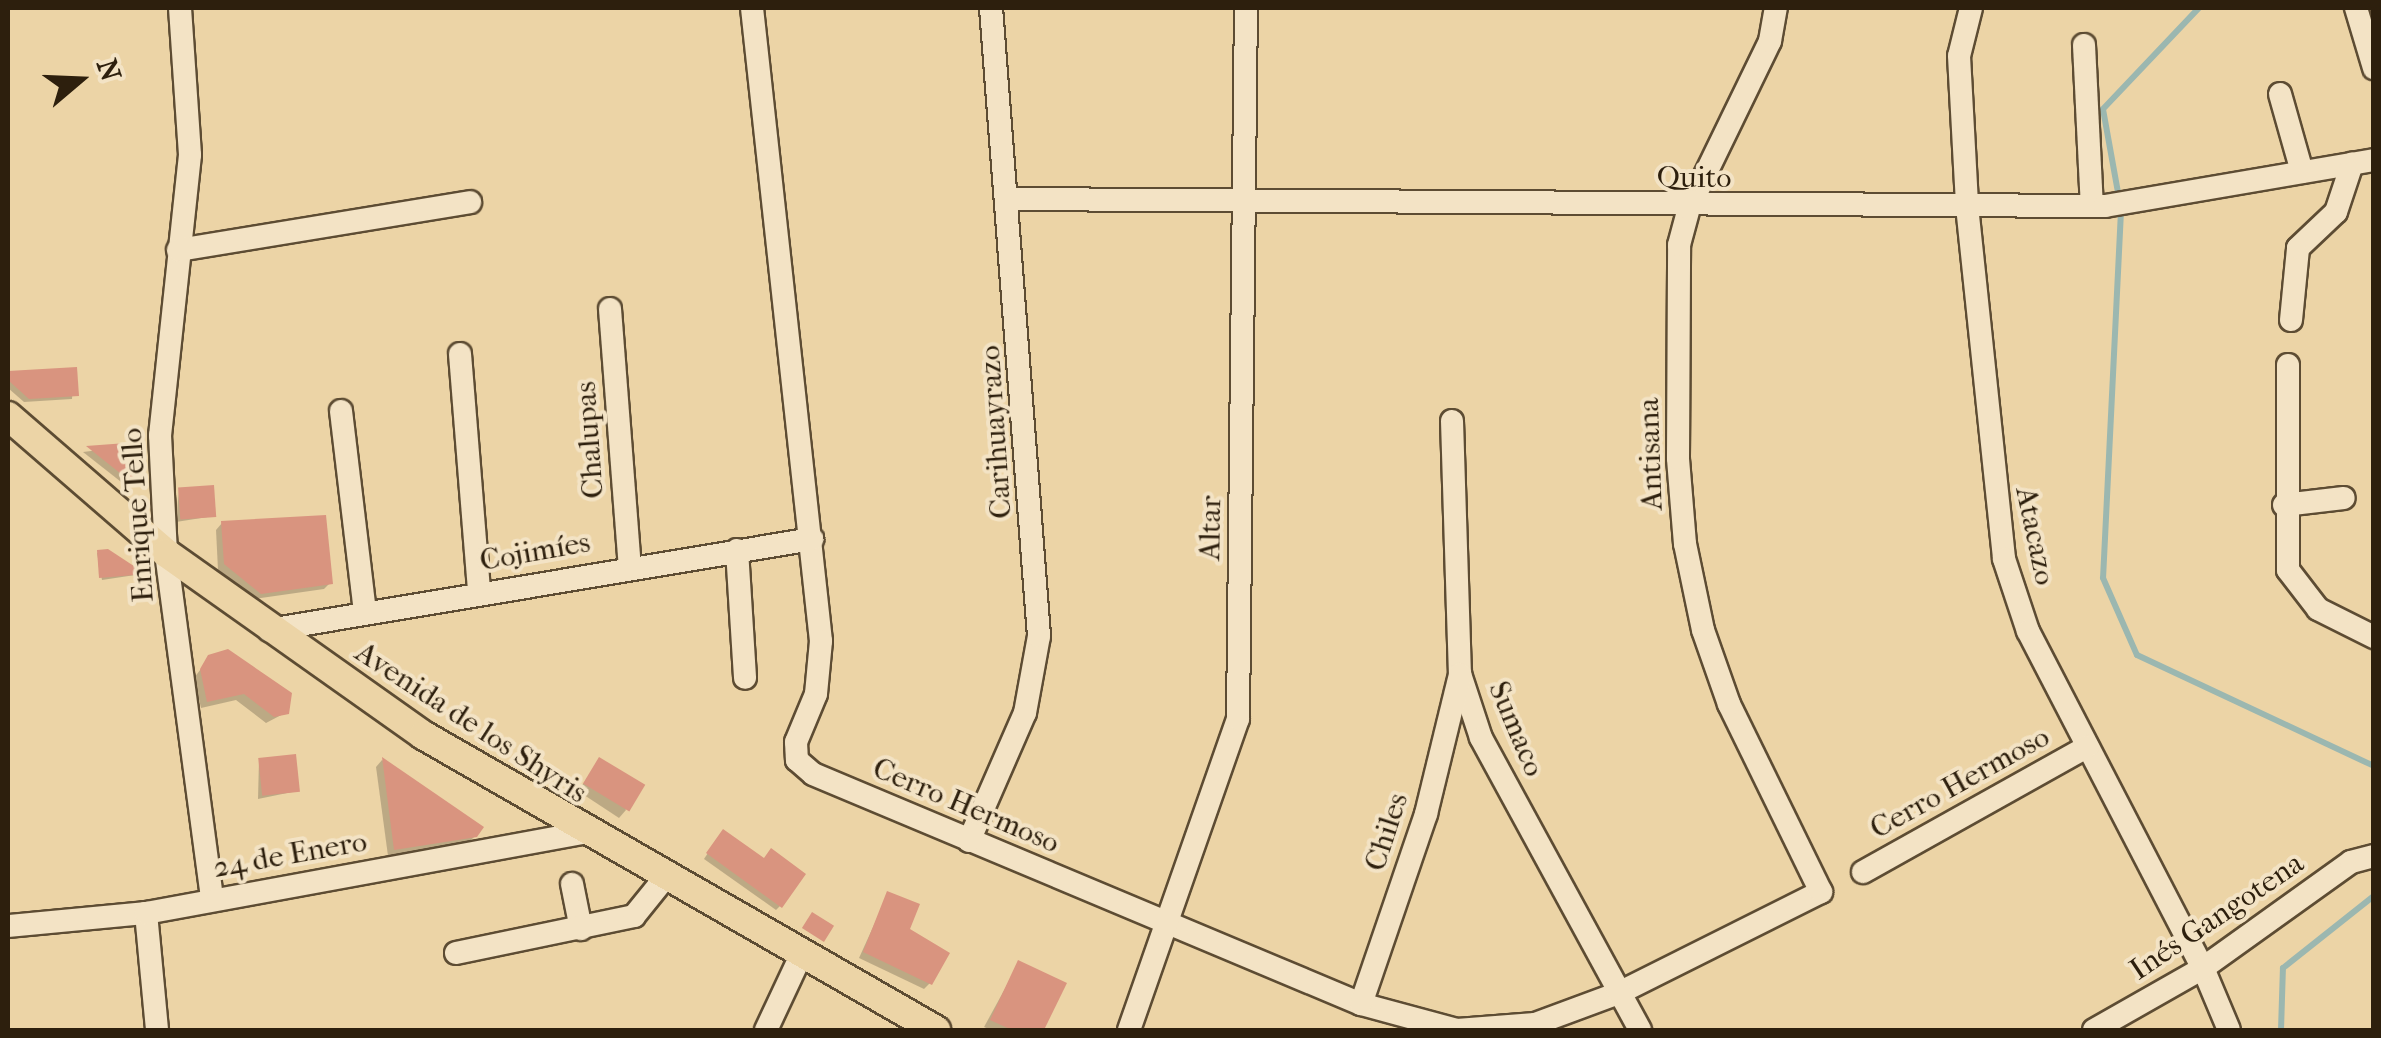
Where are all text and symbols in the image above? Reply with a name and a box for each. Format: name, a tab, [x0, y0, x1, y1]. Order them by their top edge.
north arrow	[30, 30, 130, 130]
text: N	[90, 55, 128, 85]
street label: Quito	[1657, 160, 1731, 196]
street label: Carihuayrazo	[972, 344, 1020, 520]
street label: Chalupas	[568, 380, 612, 500]
street label: Antisana	[1631, 397, 1671, 511]
street label: Enrique Tello	[114, 427, 162, 603]
street label: Atacazo	[2007, 484, 2063, 588]
street label: Altar	[1192, 495, 1230, 561]
street label: Cojimíes	[477, 525, 593, 579]
street label: Avenida de los Shyris	[348, 635, 594, 811]
street label: Sumaco	[1480, 676, 1552, 782]
street label: Cerro Hermoso	[1864, 719, 2056, 847]
street label: Cerro Hermoso	[867, 750, 1065, 862]
street label: Chiles	[1358, 788, 1416, 876]
street label: 24 de Enero	[210, 824, 370, 886]
street label: Inés Gangotena	[2123, 846, 2311, 988]

